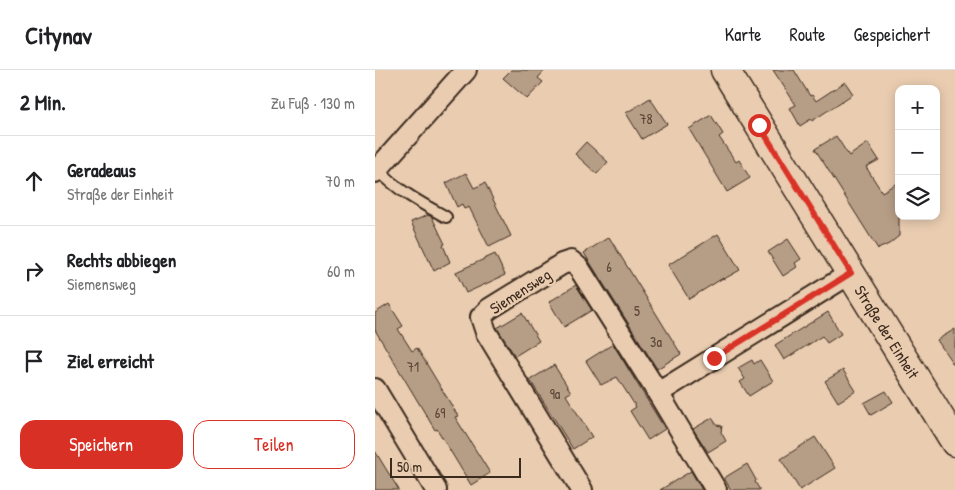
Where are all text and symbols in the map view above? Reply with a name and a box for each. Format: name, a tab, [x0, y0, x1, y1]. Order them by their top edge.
text: Citynav	[25, 19, 92, 51]
text: Karte	[725, 22, 762, 47]
text: Route	[790, 22, 826, 47]
text: Gespeichert	[854, 22, 930, 47]
map controls	[895, 85, 940, 220]
button: +	[895, 85, 940, 130]
text: 2 Min.	[20, 88, 66, 117]
text: Zu Fuß · 130 m	[271, 92, 355, 114]
house number: 78	[640, 109, 653, 128]
route start	[748, 114, 771, 137]
button: −	[895, 130, 940, 175]
text: Geradeaus	[67, 157, 136, 183]
icon: ahead	[20, 167, 48, 195]
text: 70 m	[325, 170, 355, 192]
button: layers	[895, 175, 940, 220]
text: Straße der Einheit	[67, 183, 173, 205]
text: Rechts abbiegen	[67, 247, 176, 273]
icon: right	[20, 257, 48, 285]
house number: 6	[606, 257, 612, 276]
text: 60 m	[327, 260, 355, 282]
street label: Siemensweg	[485, 263, 555, 319]
text: Siemensweg	[67, 273, 136, 295]
street label: Straße der Einheit	[850, 281, 925, 383]
house number: 5	[634, 301, 640, 320]
house number: 3a	[650, 332, 662, 351]
icon: arrive	[20, 347, 48, 375]
route end	[703, 347, 726, 370]
text: Ziel erreicht	[67, 348, 154, 374]
house number: 71	[407, 357, 419, 376]
house number: 9a	[550, 384, 561, 403]
house number: 69	[435, 403, 445, 422]
button: Speichern	[20, 420, 183, 469]
button: Teilen	[193, 420, 355, 469]
scale bar	[390, 455, 521, 478]
text: 50 m	[397, 457, 422, 476]

